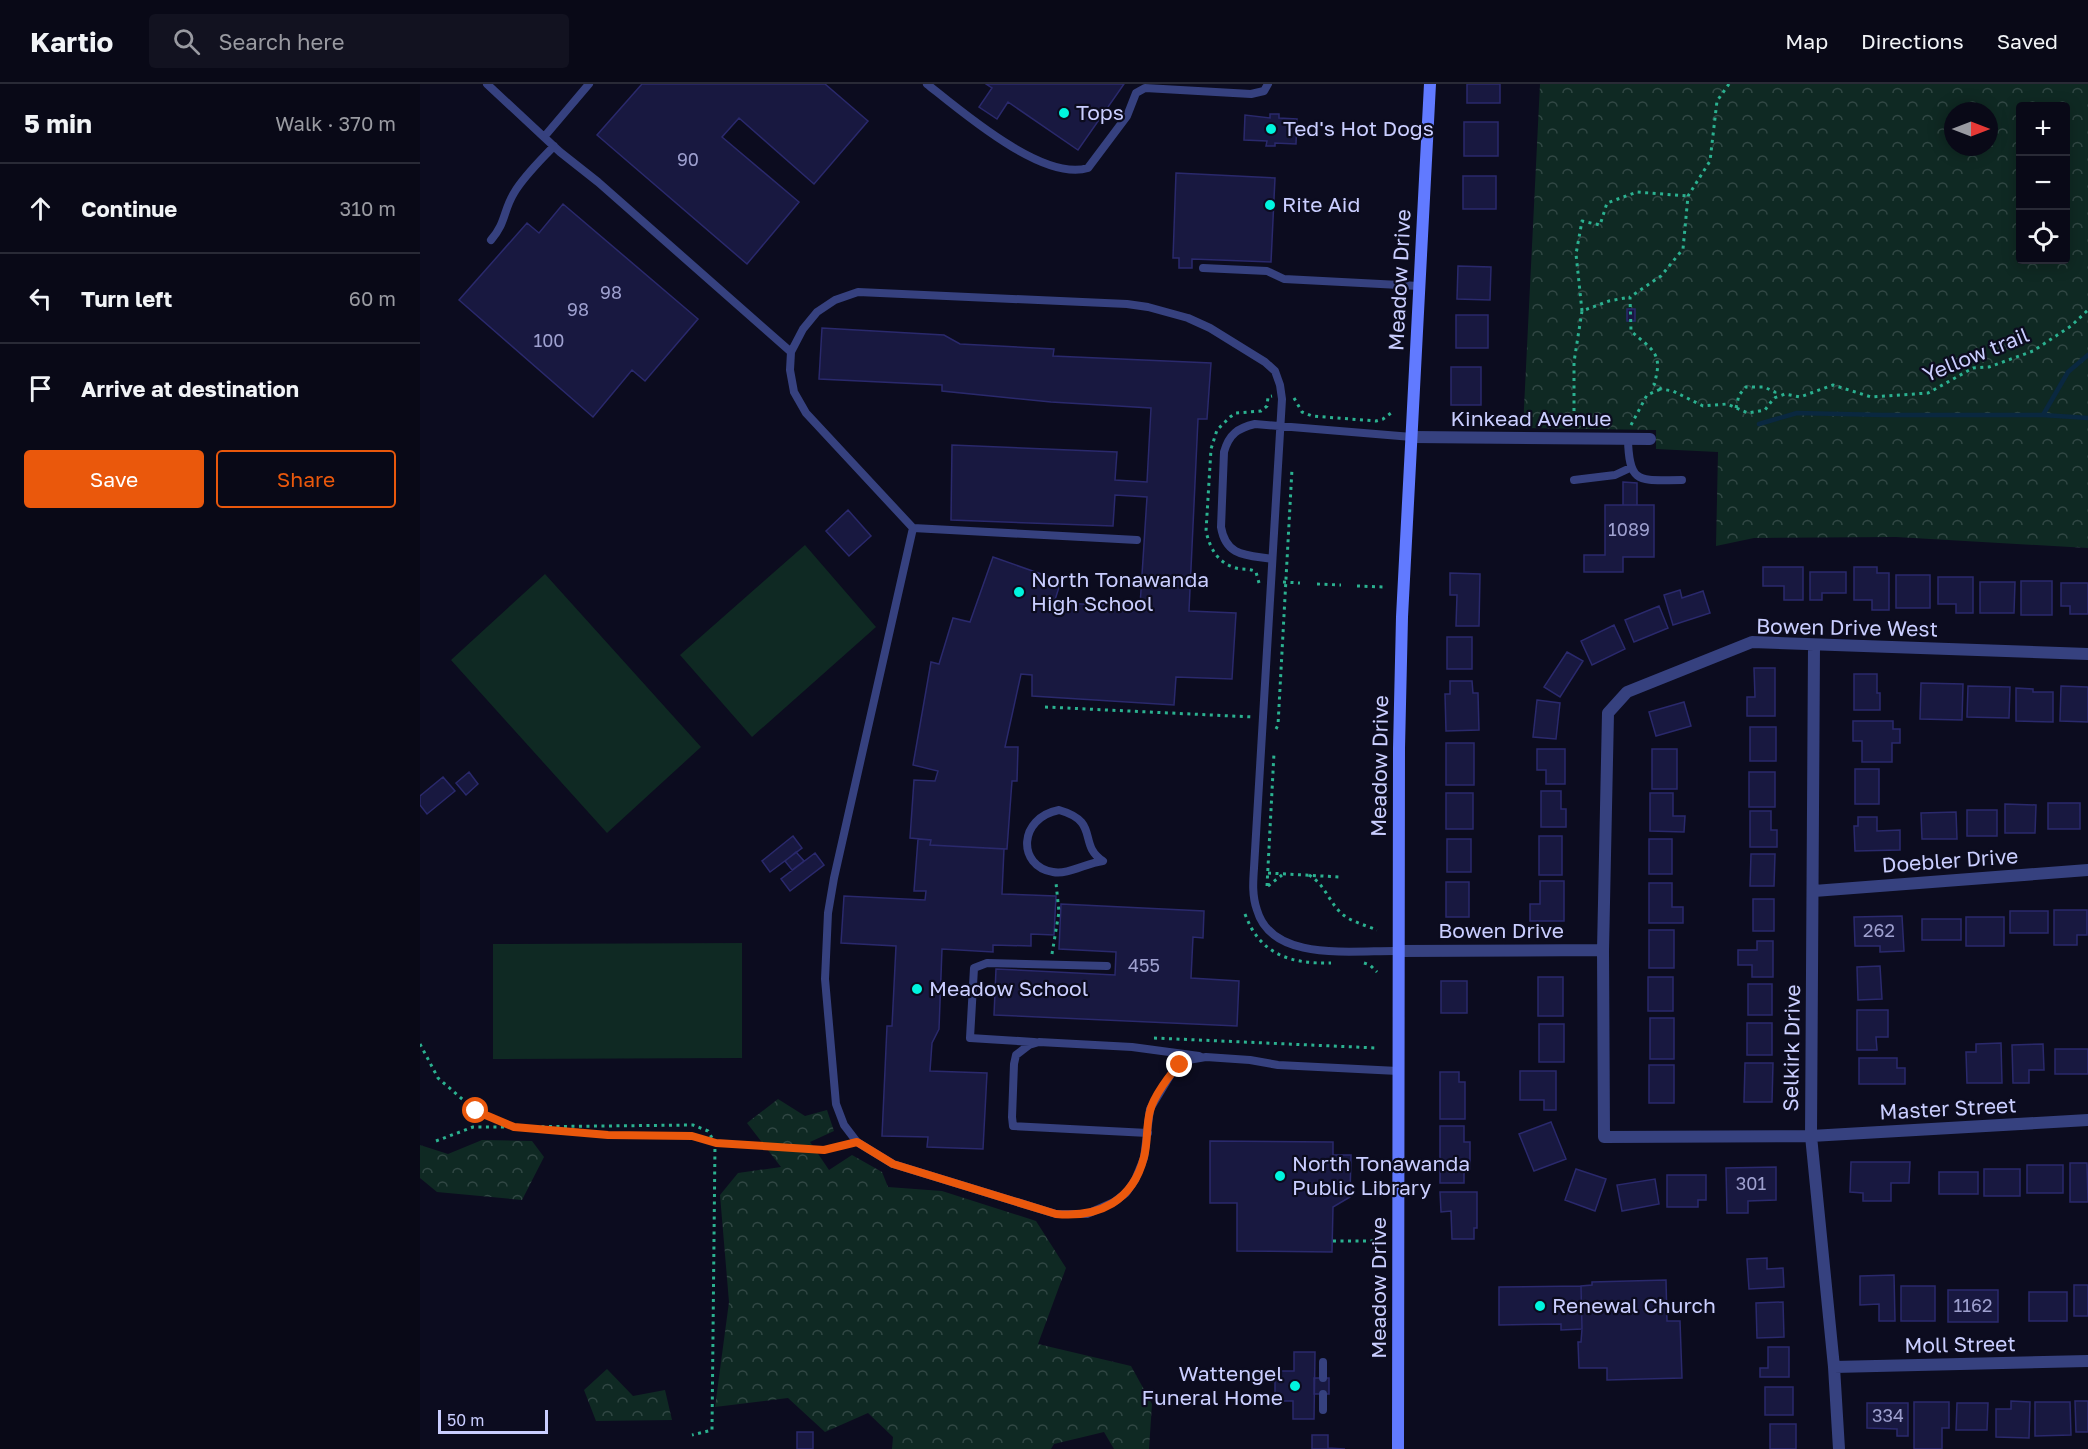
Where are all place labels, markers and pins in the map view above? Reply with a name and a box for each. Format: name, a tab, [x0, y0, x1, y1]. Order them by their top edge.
place label: Tops	[1076, 99, 1124, 125]
marker: Tops	[1057, 106, 1071, 120]
place label: Ted's Hot Dogs	[1283, 115, 1434, 141]
marker: Ted's Hot Dogs	[1264, 122, 1278, 136]
place label: Rite Aid	[1282, 191, 1360, 217]
marker: Rite Aid	[1263, 198, 1277, 212]
place label: North Tonawanda High School	[1031, 566, 1209, 616]
marker: North Tonawanda High School	[1012, 585, 1026, 599]
place label: Meadow School	[929, 975, 1088, 1001]
marker: Meadow School	[910, 982, 924, 996]
place label: North Tonawanda Public Library	[1292, 1150, 1470, 1200]
marker: North Tonawanda Public Library	[1273, 1169, 1287, 1183]
place label: Renewal Church	[1552, 1292, 1716, 1318]
marker: Renewal Church	[1533, 1299, 1547, 1313]
place label: Wattengel Funeral Home	[1142, 1360, 1283, 1410]
marker: Wattengel Funeral Home	[1288, 1379, 1302, 1393]

